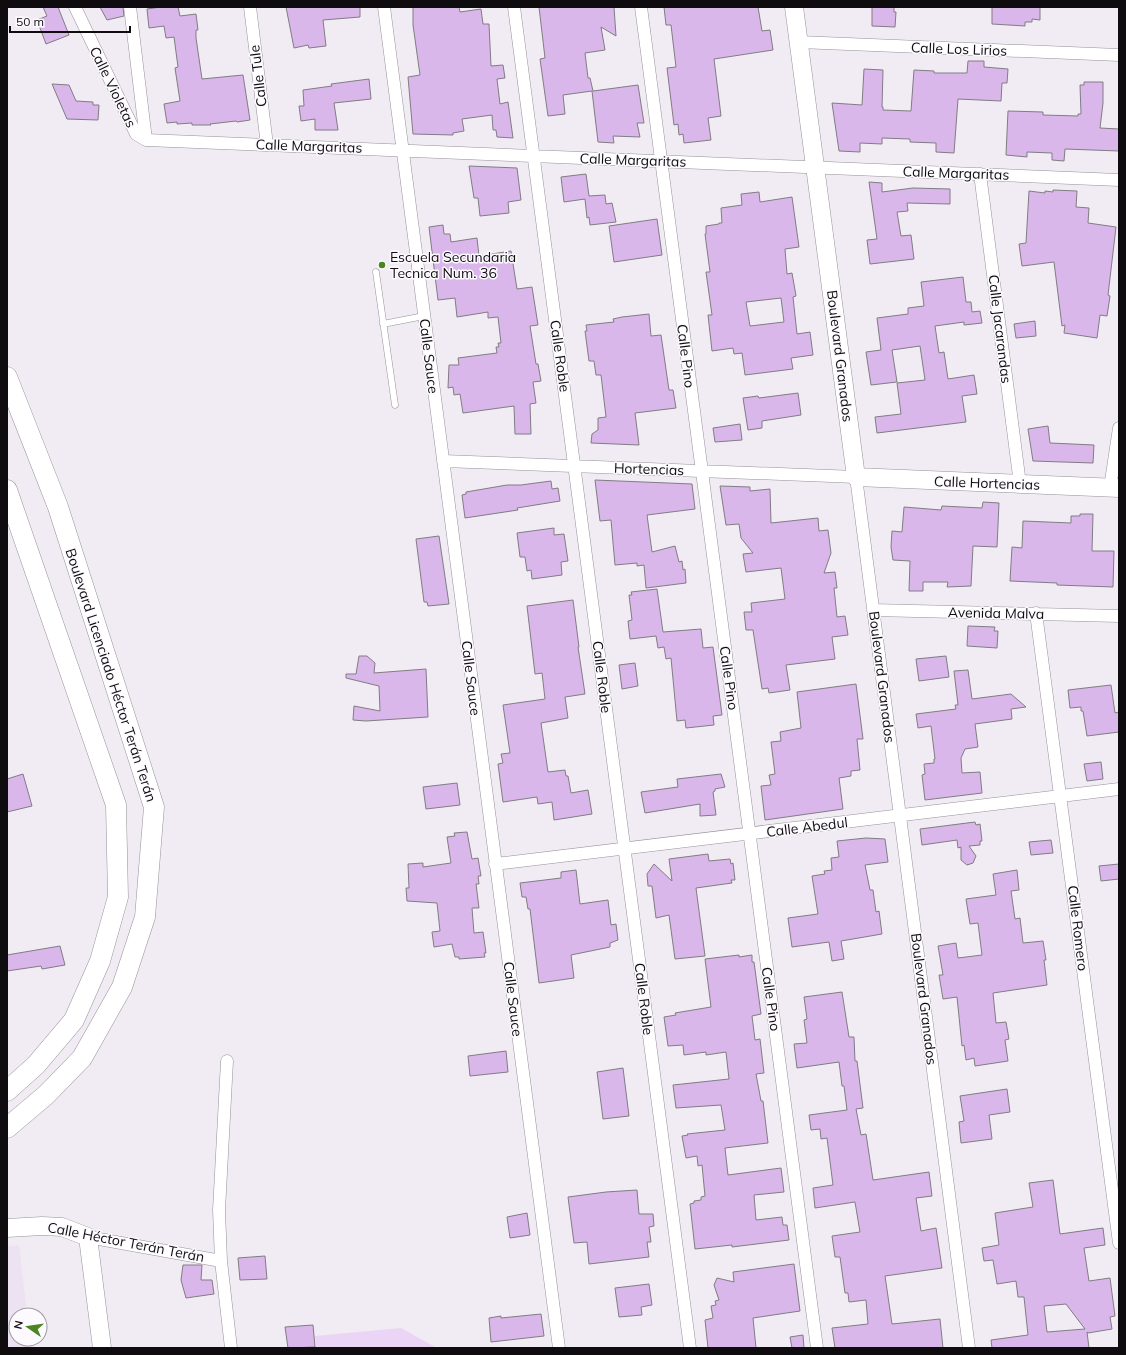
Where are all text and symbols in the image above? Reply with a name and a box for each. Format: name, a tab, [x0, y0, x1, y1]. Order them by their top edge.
scale bar	[10, 8, 130, 34]
text: 50 m	[16, 14, 44, 29]
street label: Calle Los Lirios	[911, 38, 1007, 60]
street label: Calle Violetas	[86, 44, 140, 131]
street label: Calle Tule	[245, 44, 271, 108]
street label: Calle Margaritas	[255, 135, 363, 157]
street label: Calle Margaritas	[579, 149, 687, 171]
street label: Calle Margaritas	[902, 162, 1010, 184]
place label: Escuela Secundaria Tecnica Num. 36	[390, 248, 516, 282]
marker: Escuela Secundaria Tecnica Num. 36	[377, 260, 387, 270]
street label: Calle Jacarandas	[984, 274, 1016, 384]
street label: Boulevard Granados	[823, 289, 857, 423]
street label: Calle Sauce	[415, 318, 443, 394]
street label: Calle Roble	[546, 319, 574, 393]
street label: Calle Pino	[673, 323, 699, 389]
street label: Hortencias	[613, 459, 685, 479]
street label: Calle Hortencias	[934, 472, 1040, 494]
street label: Boulevard Licenciado Héctor Terán Terán	[61, 546, 161, 804]
street label: Avenida Malva	[948, 603, 1044, 623]
street label: Boulevard Granados	[865, 610, 899, 744]
street label: Calle Sauce	[457, 640, 485, 716]
street label: Calle Roble	[589, 640, 615, 714]
street label: Calle Pino	[716, 645, 742, 711]
street label: Calle Abedul	[765, 813, 849, 841]
street label: Calle Romero	[1064, 884, 1092, 972]
street label: Boulevard Granados	[907, 932, 941, 1066]
street label: Calle Sauce	[499, 961, 527, 1037]
street label: Calle Roble	[631, 962, 657, 1036]
street label: Calle Pino	[758, 966, 784, 1032]
street label: Calle Héctor Terán Terán	[46, 1218, 206, 1266]
north arrow	[8, 1307, 48, 1347]
text: N	[11, 1319, 26, 1330]

